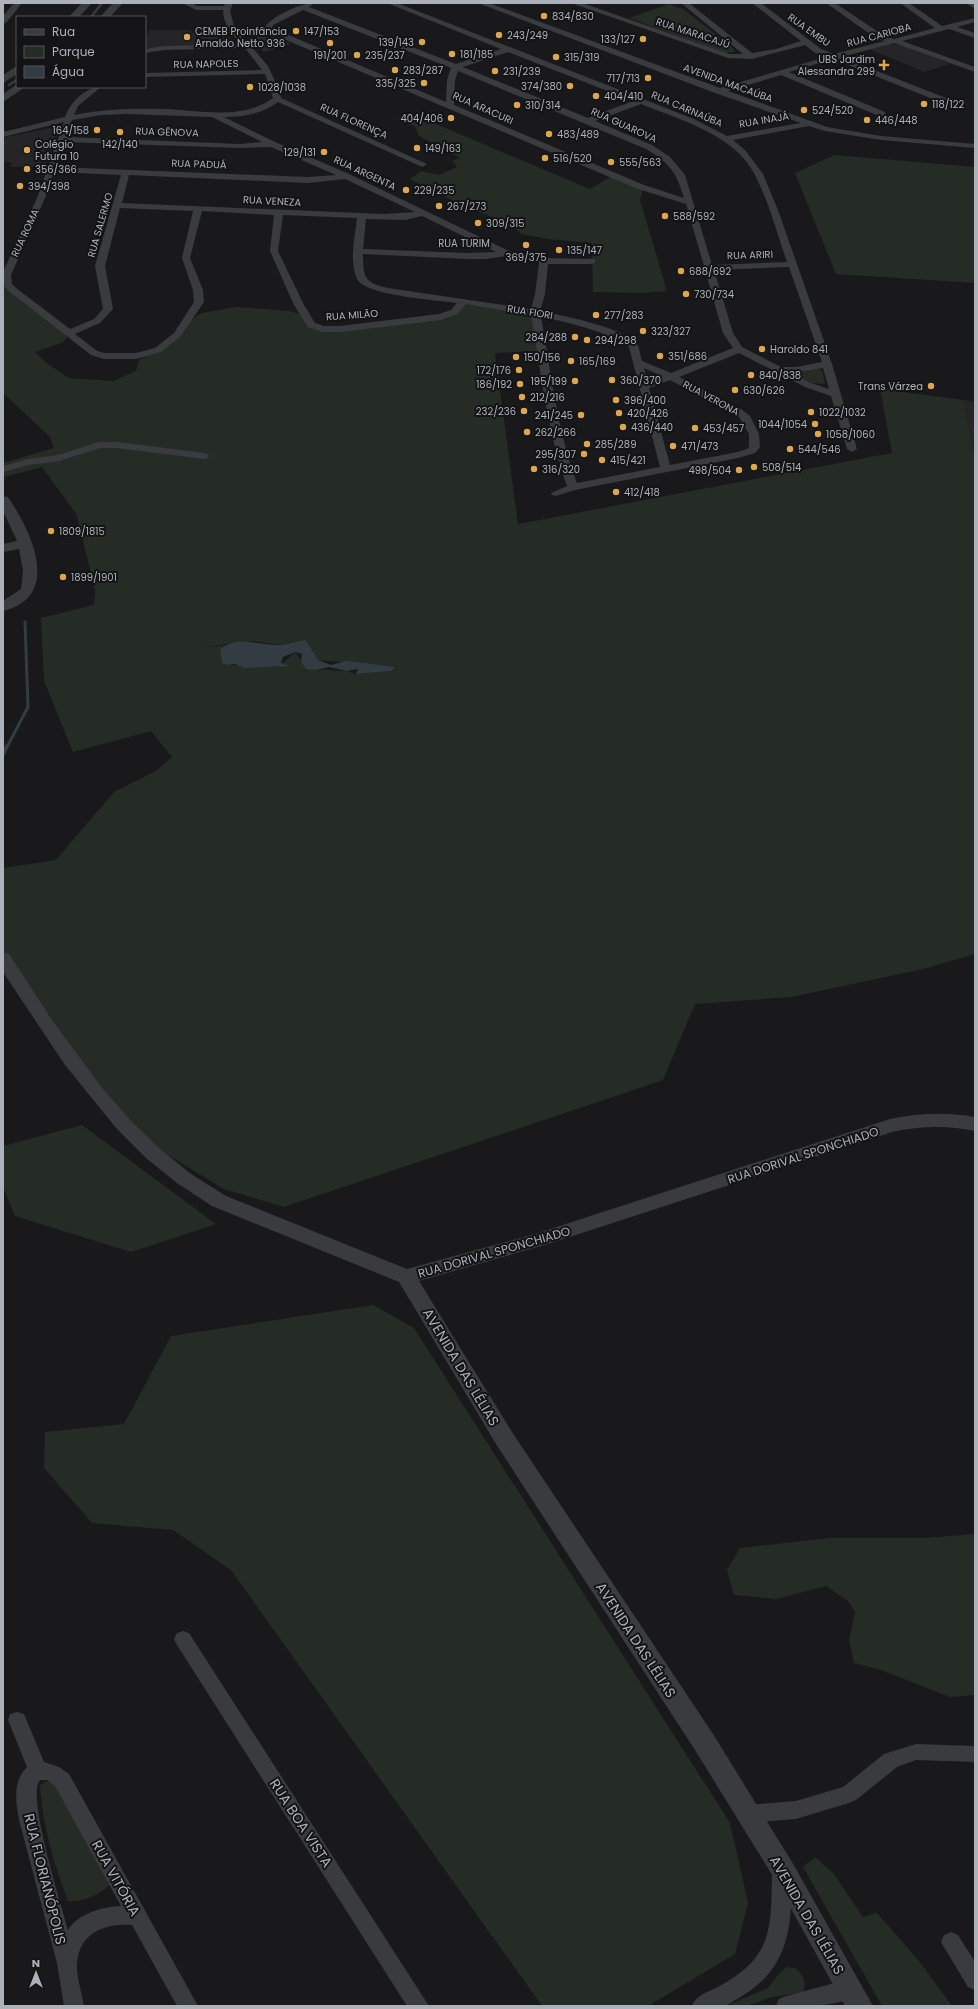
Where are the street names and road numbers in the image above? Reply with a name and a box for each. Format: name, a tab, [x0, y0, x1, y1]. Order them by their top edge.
street label: RUA EMBU	[785, 10, 833, 50]
street label: RUA MARACAJÚ	[654, 14, 732, 52]
street label: RUA CARIOBA	[845, 19, 913, 51]
street label: RUA NAPOLES	[173, 56, 239, 72]
street label: AVENIDA MACAÚBA	[681, 60, 775, 106]
street label: RUA CARNAÚBA	[649, 87, 725, 131]
street label: RUA ARACURI	[450, 88, 516, 128]
street label: RUA FLORENÇA	[318, 99, 390, 143]
street label: RUA GUAROVA	[589, 104, 660, 146]
street label: RUA INAJÁ	[738, 108, 790, 132]
street label: RUA GÊNOVA	[135, 123, 199, 141]
street label: RUA ARGENTA	[331, 152, 399, 194]
street label: RUA PADUÁ	[171, 156, 227, 172]
street label: RUA SALERMO	[84, 191, 116, 259]
street label: RUA VENEZA	[242, 192, 302, 210]
street label: RUA ROMA	[7, 206, 43, 260]
street label: RUA TURIM	[438, 236, 490, 251]
street label: RUA ARIRI	[727, 247, 773, 263]
street label: RUA FIORI	[506, 301, 554, 323]
street label: RUA MILÃO	[325, 306, 379, 324]
street label: RUA VERONA	[680, 377, 742, 419]
street label: RUA DORIVAL SPONCHIADO	[725, 1123, 881, 1187]
street label: RUA DORIVAL SPONCHIADO	[416, 1222, 572, 1282]
street label: AVENIDA DAS LÉLIAS	[418, 1304, 504, 1430]
street label: AVENIDA DAS LÉLIAS	[591, 1578, 681, 1702]
street label: RUA BOA VISTA	[265, 1775, 337, 1871]
street label: RUA FLORIANÓPOLIS	[19, 1811, 71, 1947]
street label: RUA VITÓRIA	[87, 1836, 145, 1920]
street label: AVENIDA DAS LÉLIAS	[765, 1852, 849, 1978]

